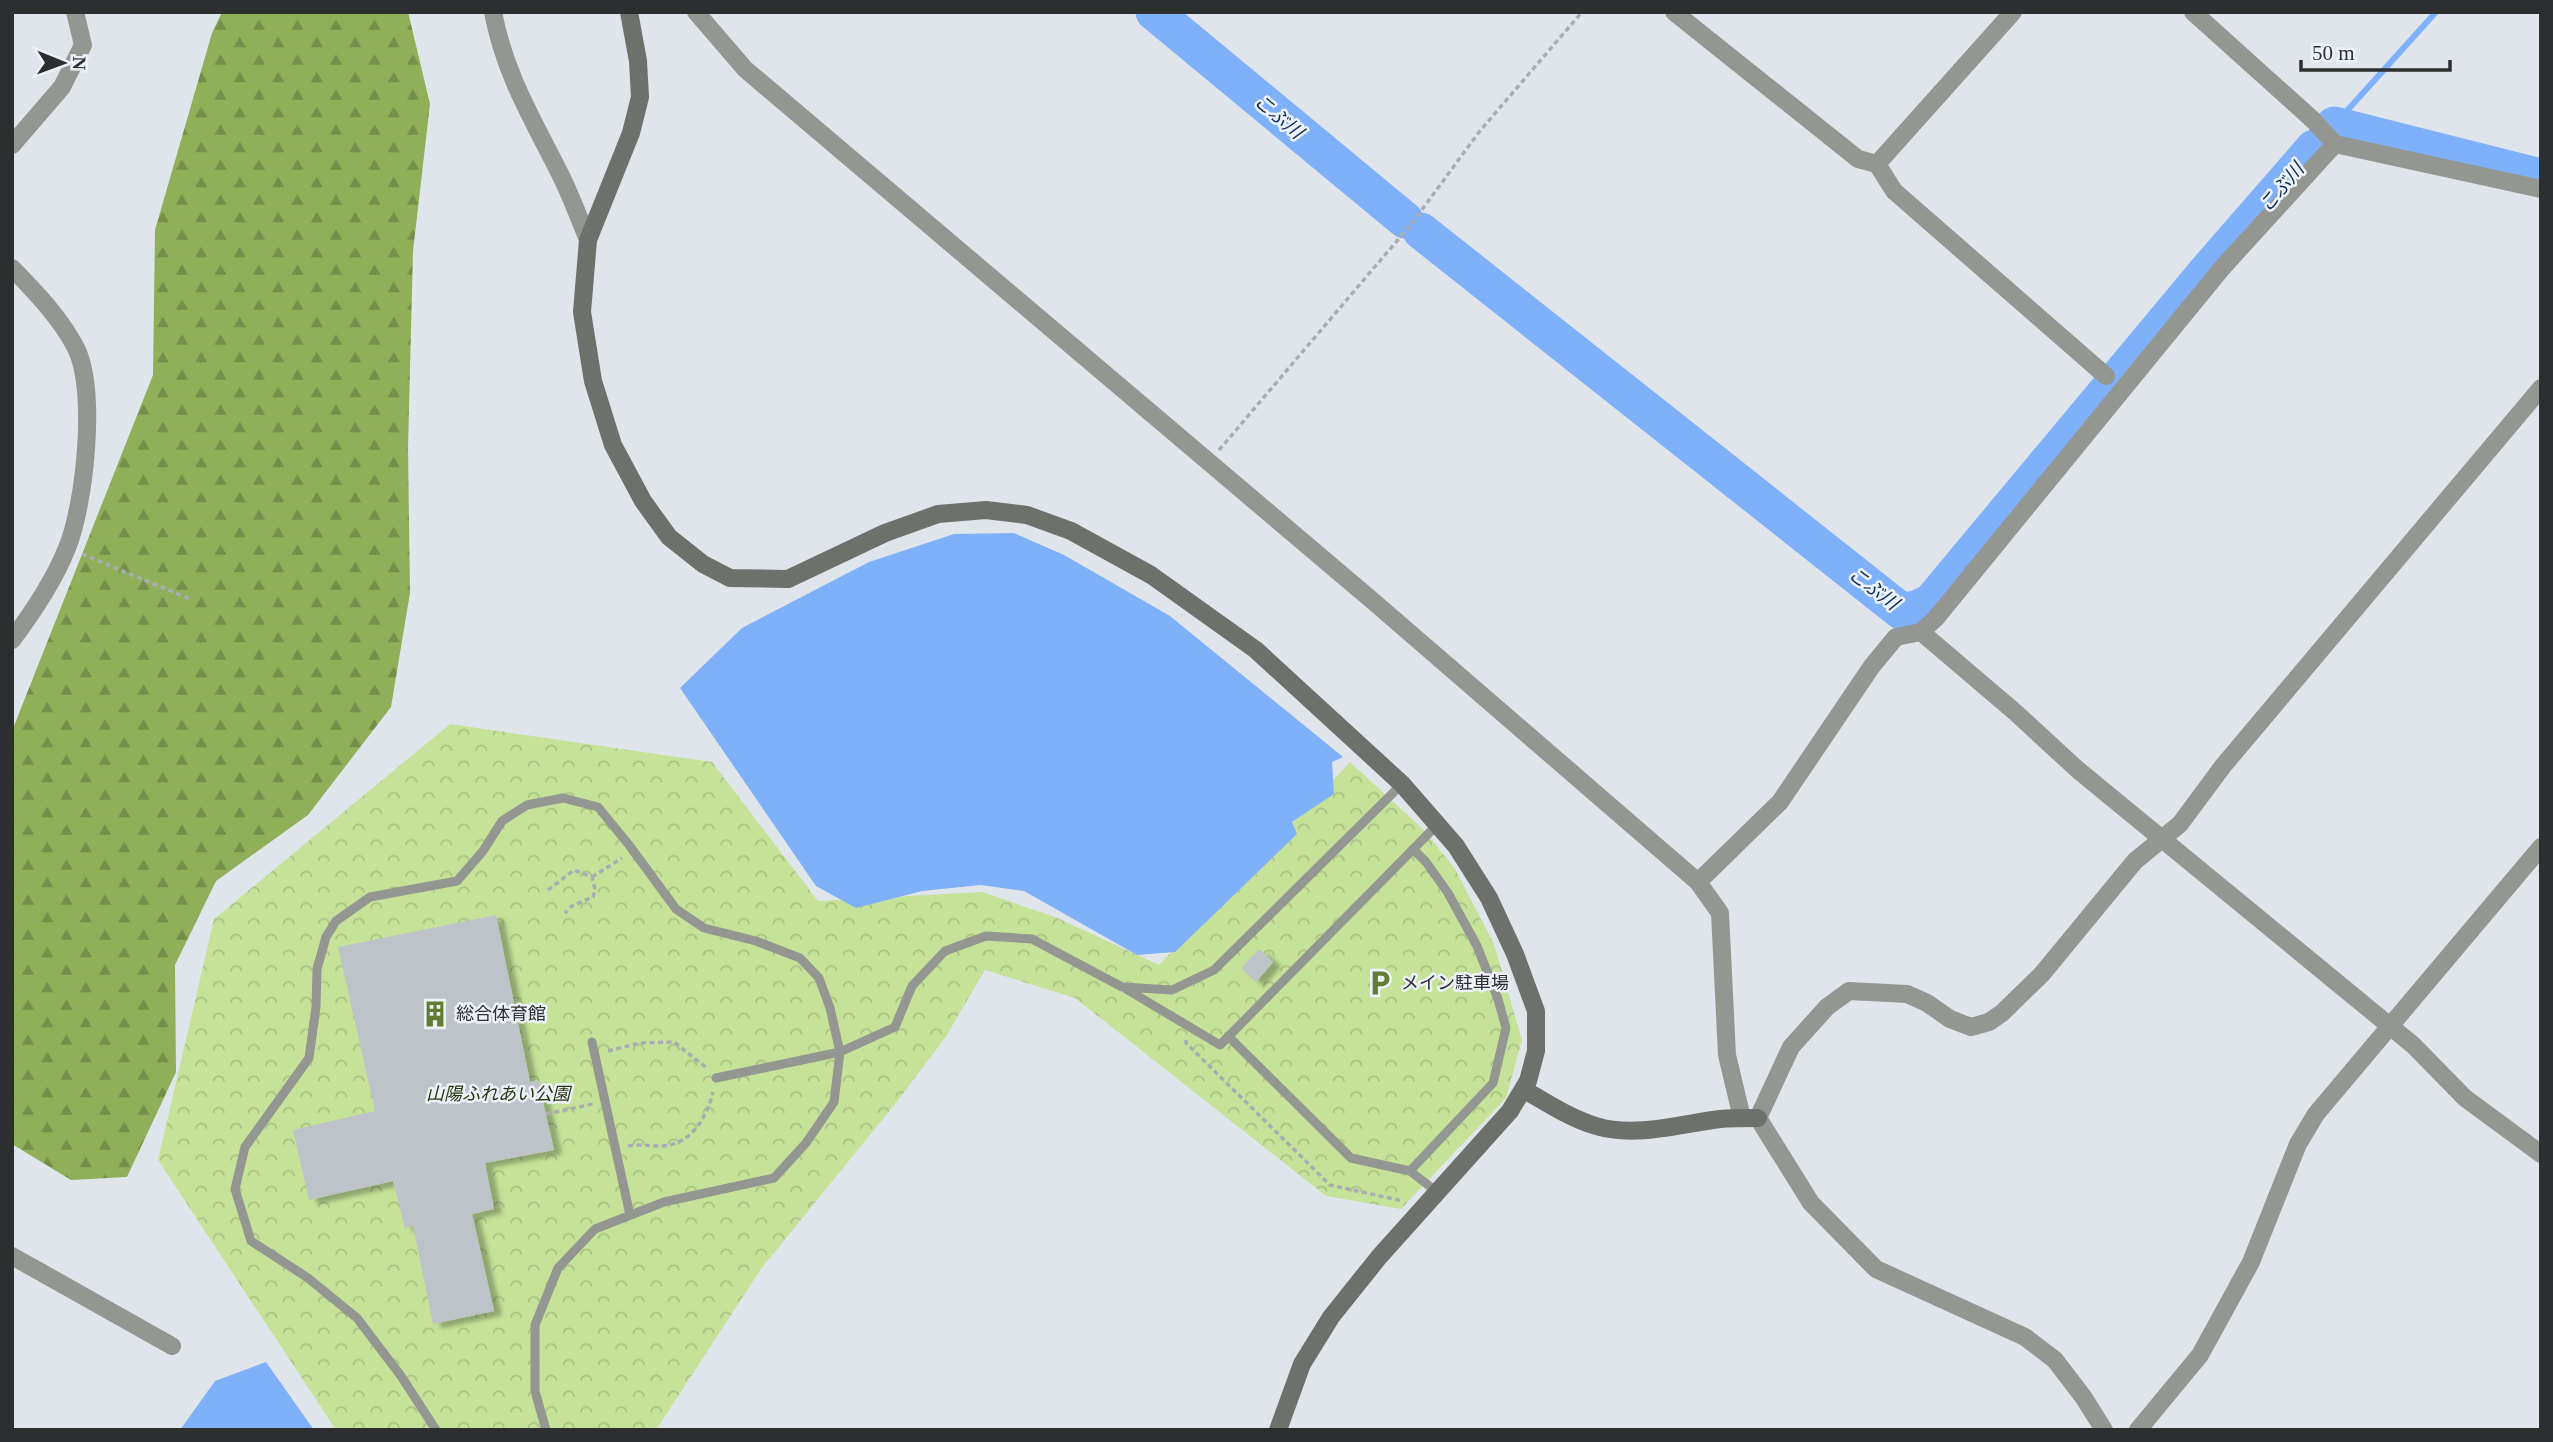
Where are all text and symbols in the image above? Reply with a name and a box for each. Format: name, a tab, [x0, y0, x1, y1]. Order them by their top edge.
north arrow	[28, 28, 98, 98]
scale bar	[2301, 28, 2450, 72]
text: 50 m	[2312, 41, 2355, 65]
text: N	[69, 56, 90, 71]
water label: こぶ川	[1250, 90, 1309, 144]
water label: こぶ川	[2255, 157, 2309, 216]
water label: こぶ川	[1845, 563, 1904, 615]
parking icon: メイン駐車場	[1365, 968, 1395, 998]
place label: メイン駐車場	[1401, 973, 1509, 993]
building icon: 総合体育館	[420, 999, 450, 1029]
place label: 総合体育館	[456, 1004, 546, 1024]
park label: 山陽ふれあい公園	[426, 1084, 573, 1104]

